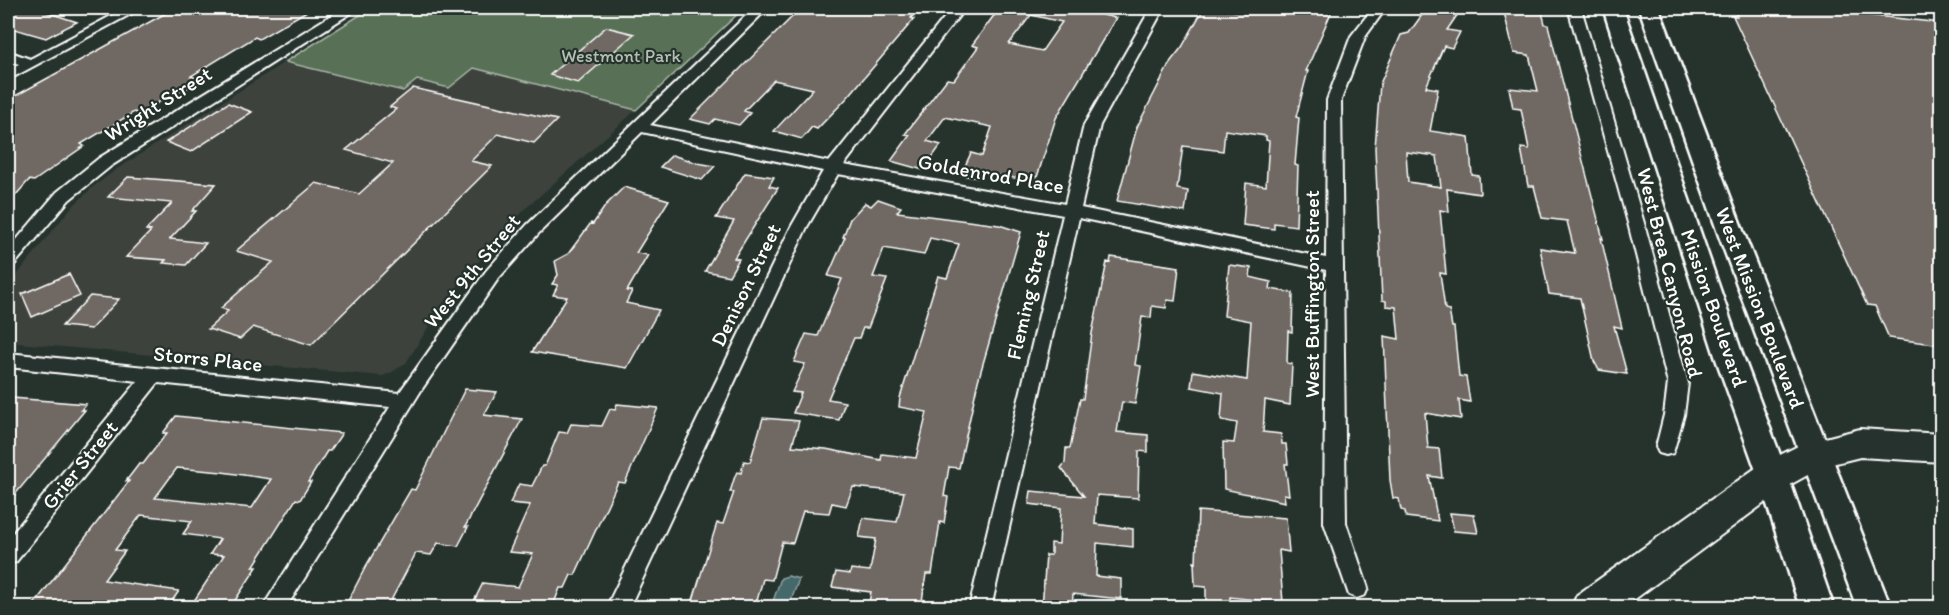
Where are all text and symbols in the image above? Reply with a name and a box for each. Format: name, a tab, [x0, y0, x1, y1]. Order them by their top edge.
park label: Westmont Park	[561, 45, 681, 67]
street label: Wright Street	[99, 61, 216, 147]
street label: Goldenrod Place	[916, 148, 1066, 199]
street label: West Brea Canyon Road	[1632, 165, 1709, 381]
street label: West Buffington Street	[1299, 190, 1324, 398]
street label: West Mission Boulevard	[1711, 204, 1811, 413]
street label: West 9th Street	[418, 208, 525, 333]
street label: Denison Street	[705, 219, 786, 350]
street label: Mission Boulevard	[1676, 225, 1753, 391]
street label: Fleming Street	[1000, 228, 1055, 362]
street label: Storrs Place	[152, 340, 264, 377]
street label: Grier Street	[36, 415, 123, 514]

